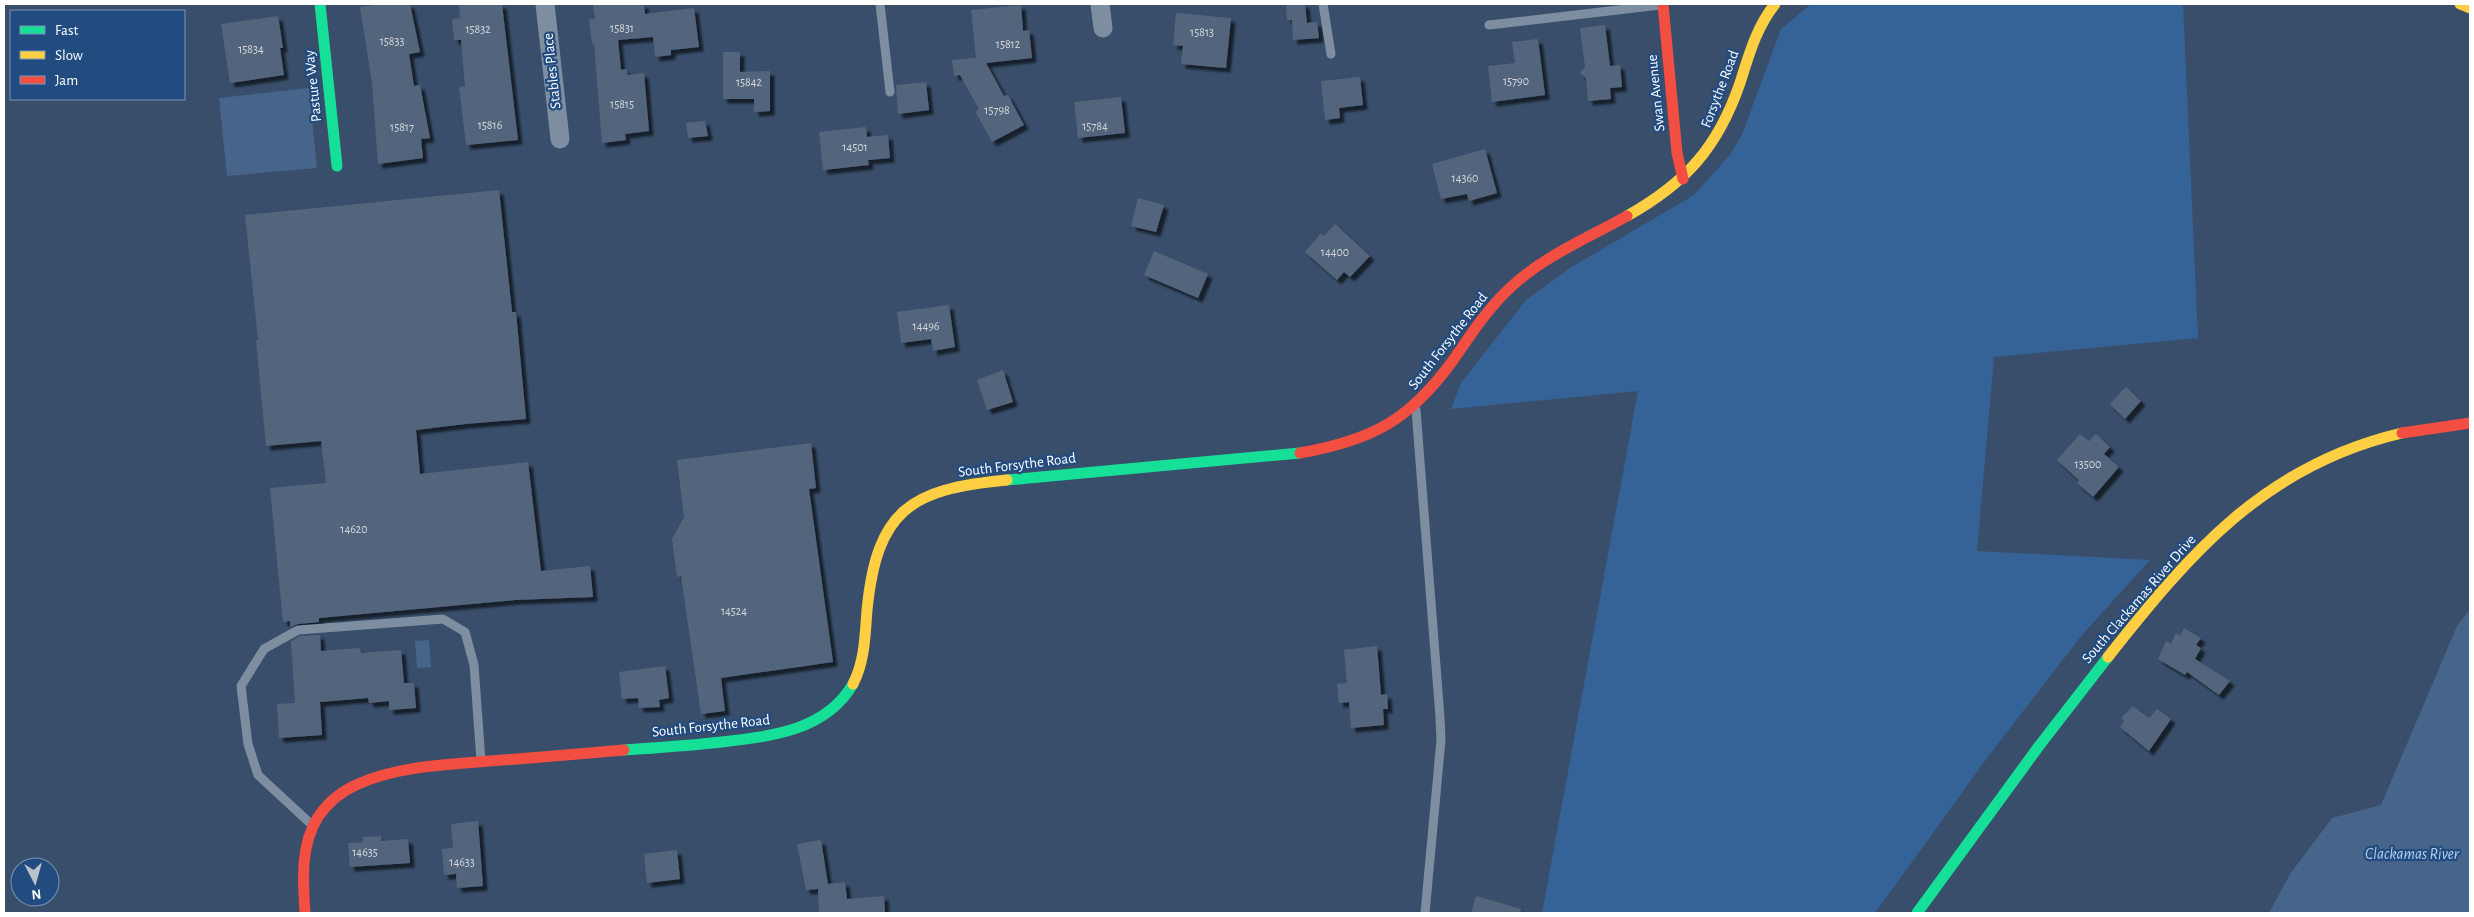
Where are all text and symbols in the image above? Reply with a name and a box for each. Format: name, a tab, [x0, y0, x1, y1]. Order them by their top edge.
legend	[10, 10, 185, 100]
house number: 15831	[610, 22, 634, 34]
text: Fast	[55, 23, 79, 38]
house number: 15832	[465, 23, 491, 35]
house number: 15813	[1190, 26, 1214, 38]
street label: Stables Place	[541, 32, 563, 110]
house number: 15833	[380, 35, 404, 47]
house number: 15812	[996, 38, 1021, 50]
house number: 15834	[238, 43, 264, 55]
text: Slow	[55, 48, 83, 63]
street label: Forsythe Road	[1698, 48, 1742, 130]
street label: Pasture Way	[302, 49, 324, 123]
street label: Swan Avenue	[1644, 54, 1668, 132]
text: Jam	[55, 73, 78, 88]
house number: 15790	[1503, 75, 1529, 87]
house number: 15842	[736, 76, 763, 88]
house number: 15815	[610, 98, 634, 110]
house number: 15798	[984, 104, 1010, 116]
house number: 15816	[478, 119, 503, 131]
house number: 15784	[1082, 120, 1108, 132]
house number: 15817	[390, 121, 414, 133]
house number: 14501	[842, 141, 868, 153]
house number: 14360	[1452, 172, 1478, 184]
house number: 14400	[1321, 246, 1349, 258]
street label: South Forsythe Road	[1406, 289, 1491, 392]
house number: 14496	[913, 320, 940, 332]
street label: South Forsythe Road	[957, 450, 1077, 480]
house number: 13500	[2075, 458, 2101, 470]
house number: 14620	[340, 523, 368, 535]
street label: South Clackamas River Drive	[2079, 532, 2199, 666]
house number: 14524	[721, 605, 747, 617]
street label: South Forsythe Road	[651, 712, 771, 740]
house number: 14635	[352, 846, 378, 858]
water label: Clackamas River	[2365, 846, 2460, 862]
house number: 14633	[449, 856, 475, 868]
north arrow	[10, 857, 60, 907]
text: N	[31, 886, 42, 901]

